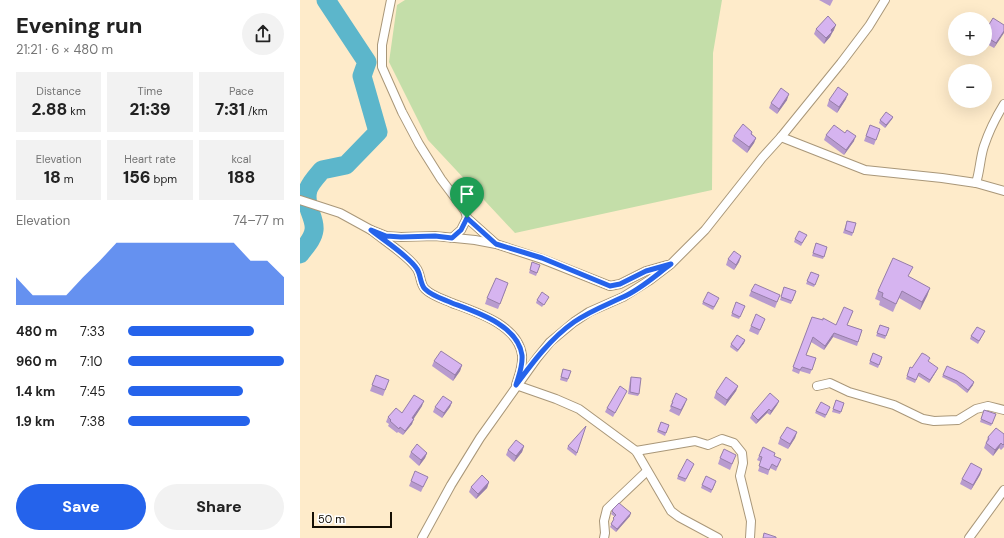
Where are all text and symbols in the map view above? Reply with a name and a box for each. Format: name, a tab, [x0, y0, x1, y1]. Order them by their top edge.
text: Evening run	[16, 11, 142, 40]
map controls	[948, 12, 992, 108]
button: +	[948, 12, 992, 56]
button: share	[242, 13, 284, 55]
text: 21:21 · 6 × 480 m	[16, 41, 113, 58]
button: −	[948, 64, 992, 108]
text: Distance	[36, 84, 81, 98]
text: Time	[138, 84, 162, 98]
text: Pace	[229, 84, 254, 98]
text: 2.88	[32, 98, 67, 120]
text: 21:39	[129, 98, 171, 120]
text: 7:31	[215, 98, 245, 120]
text: km	[67, 104, 86, 118]
text: /km	[245, 104, 268, 118]
text: Elevation	[36, 152, 82, 166]
text: Heart rate	[124, 152, 176, 166]
text: kcal	[231, 152, 251, 166]
text: 18	[44, 166, 61, 188]
text: 156	[123, 166, 151, 188]
text: 188	[227, 166, 255, 188]
text: m	[61, 172, 74, 186]
text: bpm	[151, 172, 177, 186]
pin	[450, 177, 484, 218]
icon: arrive	[456, 183, 478, 205]
text: Elevation	[16, 212, 70, 229]
text: 74–77 m	[233, 212, 284, 229]
text: 480 m	[16, 323, 57, 340]
text: 7:33	[80, 323, 105, 340]
text: 960 m	[16, 353, 57, 370]
text: 7:10	[80, 353, 103, 370]
text: 1.4 km	[16, 383, 55, 400]
text: 7:45	[80, 383, 105, 400]
text: 1.9 km	[16, 413, 55, 430]
text: 7:38	[80, 413, 105, 430]
button: Save	[16, 484, 146, 530]
button: Share	[154, 484, 284, 530]
scale bar	[312, 510, 392, 529]
text: 50 m	[318, 512, 345, 526]

